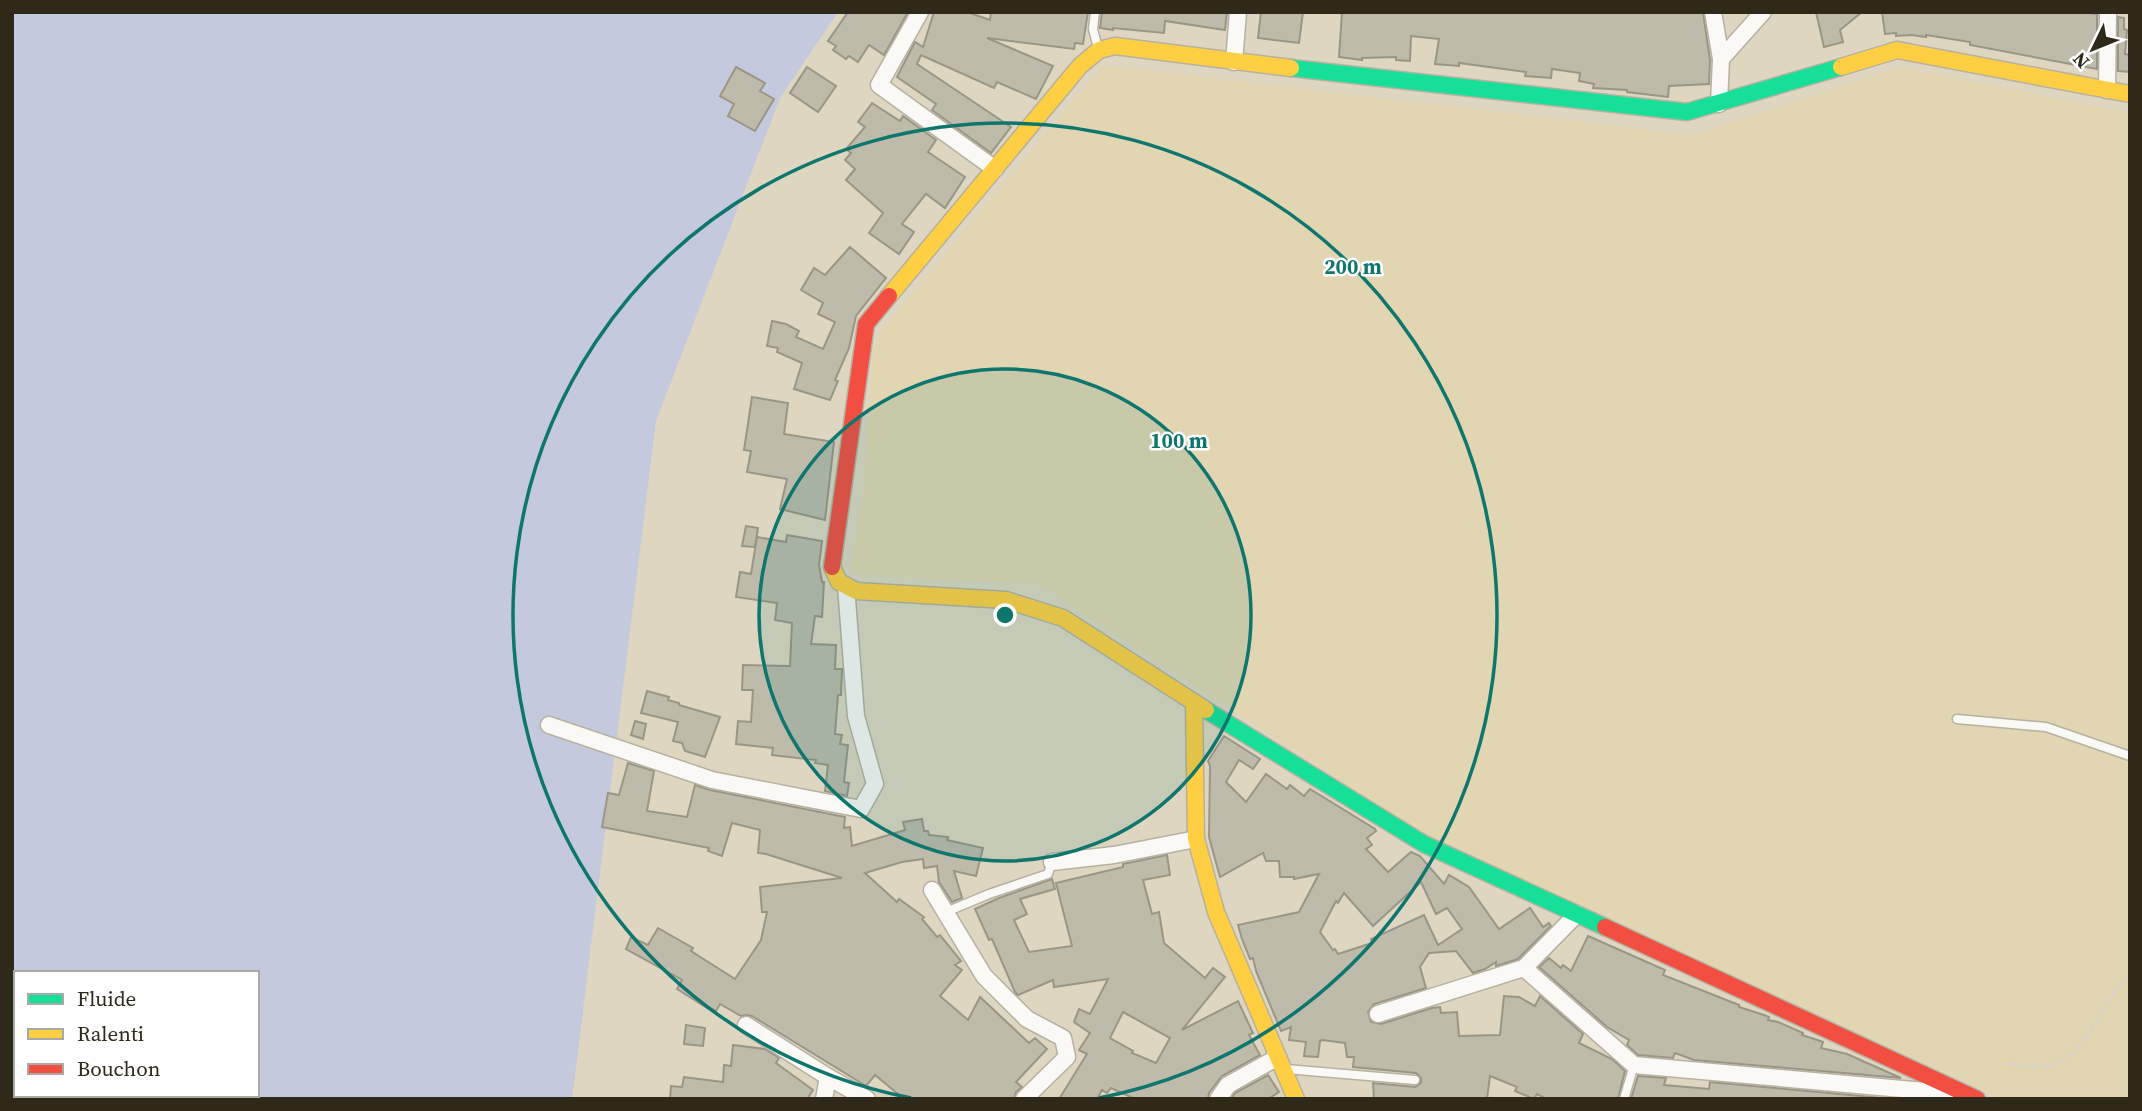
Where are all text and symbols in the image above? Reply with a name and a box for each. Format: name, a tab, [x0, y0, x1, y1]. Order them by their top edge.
north arrow	[2058, 14, 2128, 84]
text: N	[2066, 47, 2095, 75]
text: 200 m	[1324, 252, 1382, 281]
text: 100 m	[1150, 426, 1208, 455]
centre of rings	[993, 603, 1017, 627]
legend	[14, 971, 259, 1097]
text: Fluide	[77, 984, 136, 1013]
text: Ralenti	[77, 1019, 144, 1048]
text: Bouchon	[77, 1054, 161, 1083]

